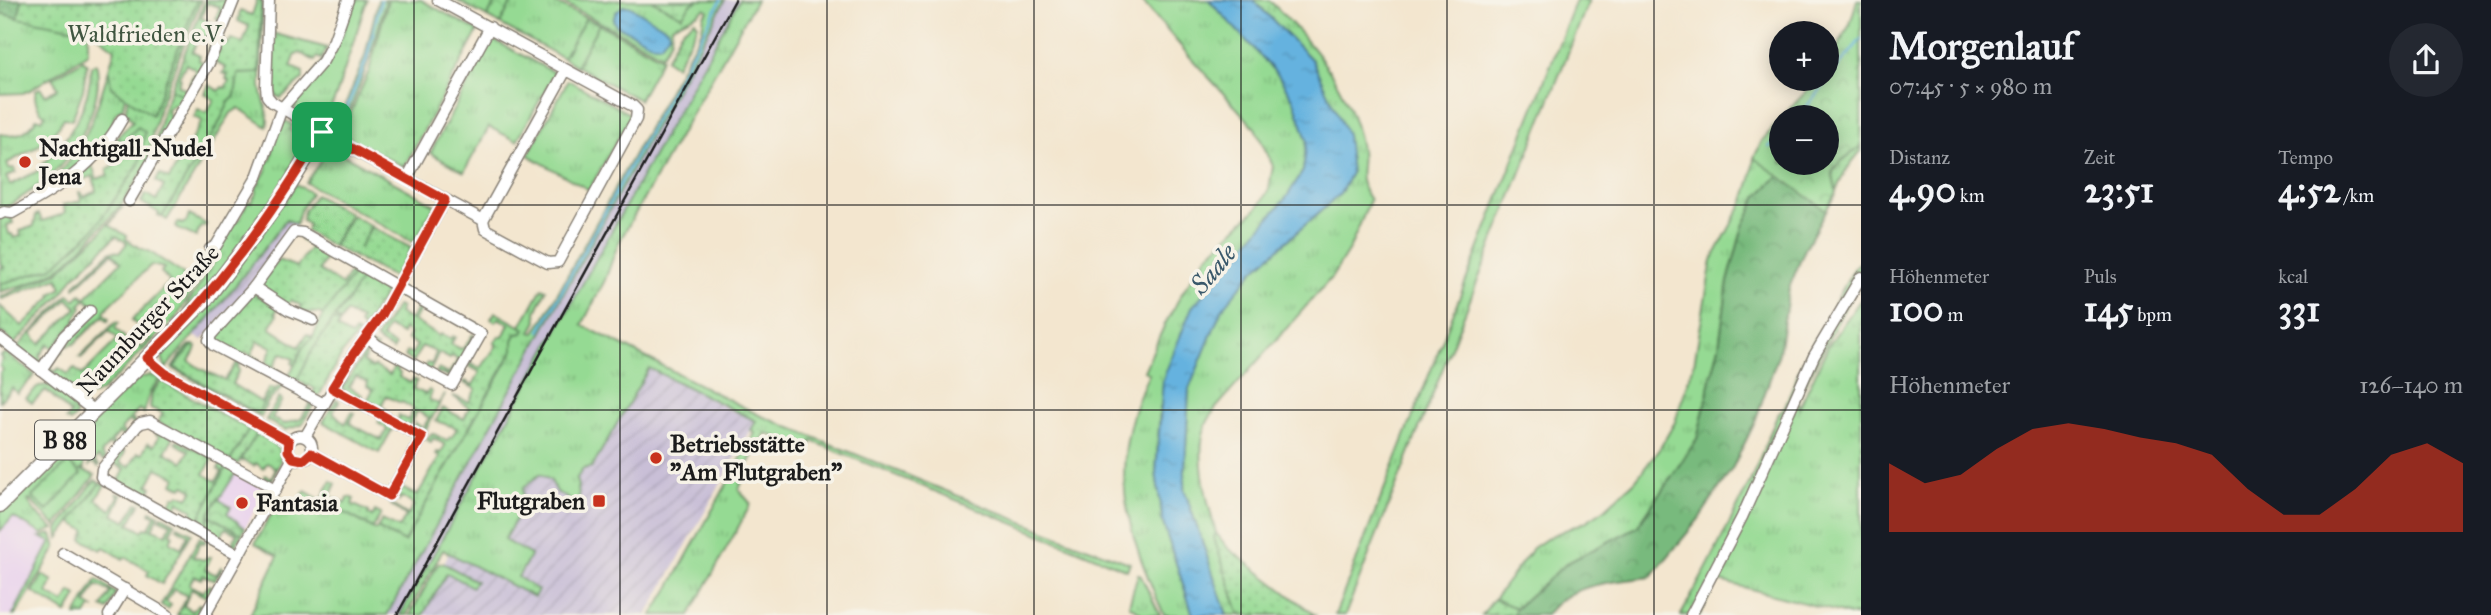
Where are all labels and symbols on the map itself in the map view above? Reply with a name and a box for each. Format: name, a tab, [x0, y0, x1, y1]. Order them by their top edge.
park label: Waldfrieden e.V.	[67, 19, 225, 49]
pin	[292, 102, 352, 162]
place label: Nachtigall-Nudel Jena	[36, 133, 213, 191]
marker: Nachtigall-Nudel Jena	[17, 154, 33, 170]
water label: Saale	[1182, 236, 1244, 301]
street label: Naumburger Straße	[70, 238, 226, 402]
road number: B 88	[35, 420, 95, 460]
place label: Betriebsstätte "Am Flutgraben"	[670, 429, 842, 487]
marker: Betriebsstätte "Am Flutgraben"	[648, 450, 664, 466]
place label: Flutgraben	[477, 486, 585, 516]
place label: Fantasia	[256, 488, 339, 518]
marker: Flutgraben	[591, 493, 607, 509]
marker: Fantasia	[234, 495, 250, 511]

